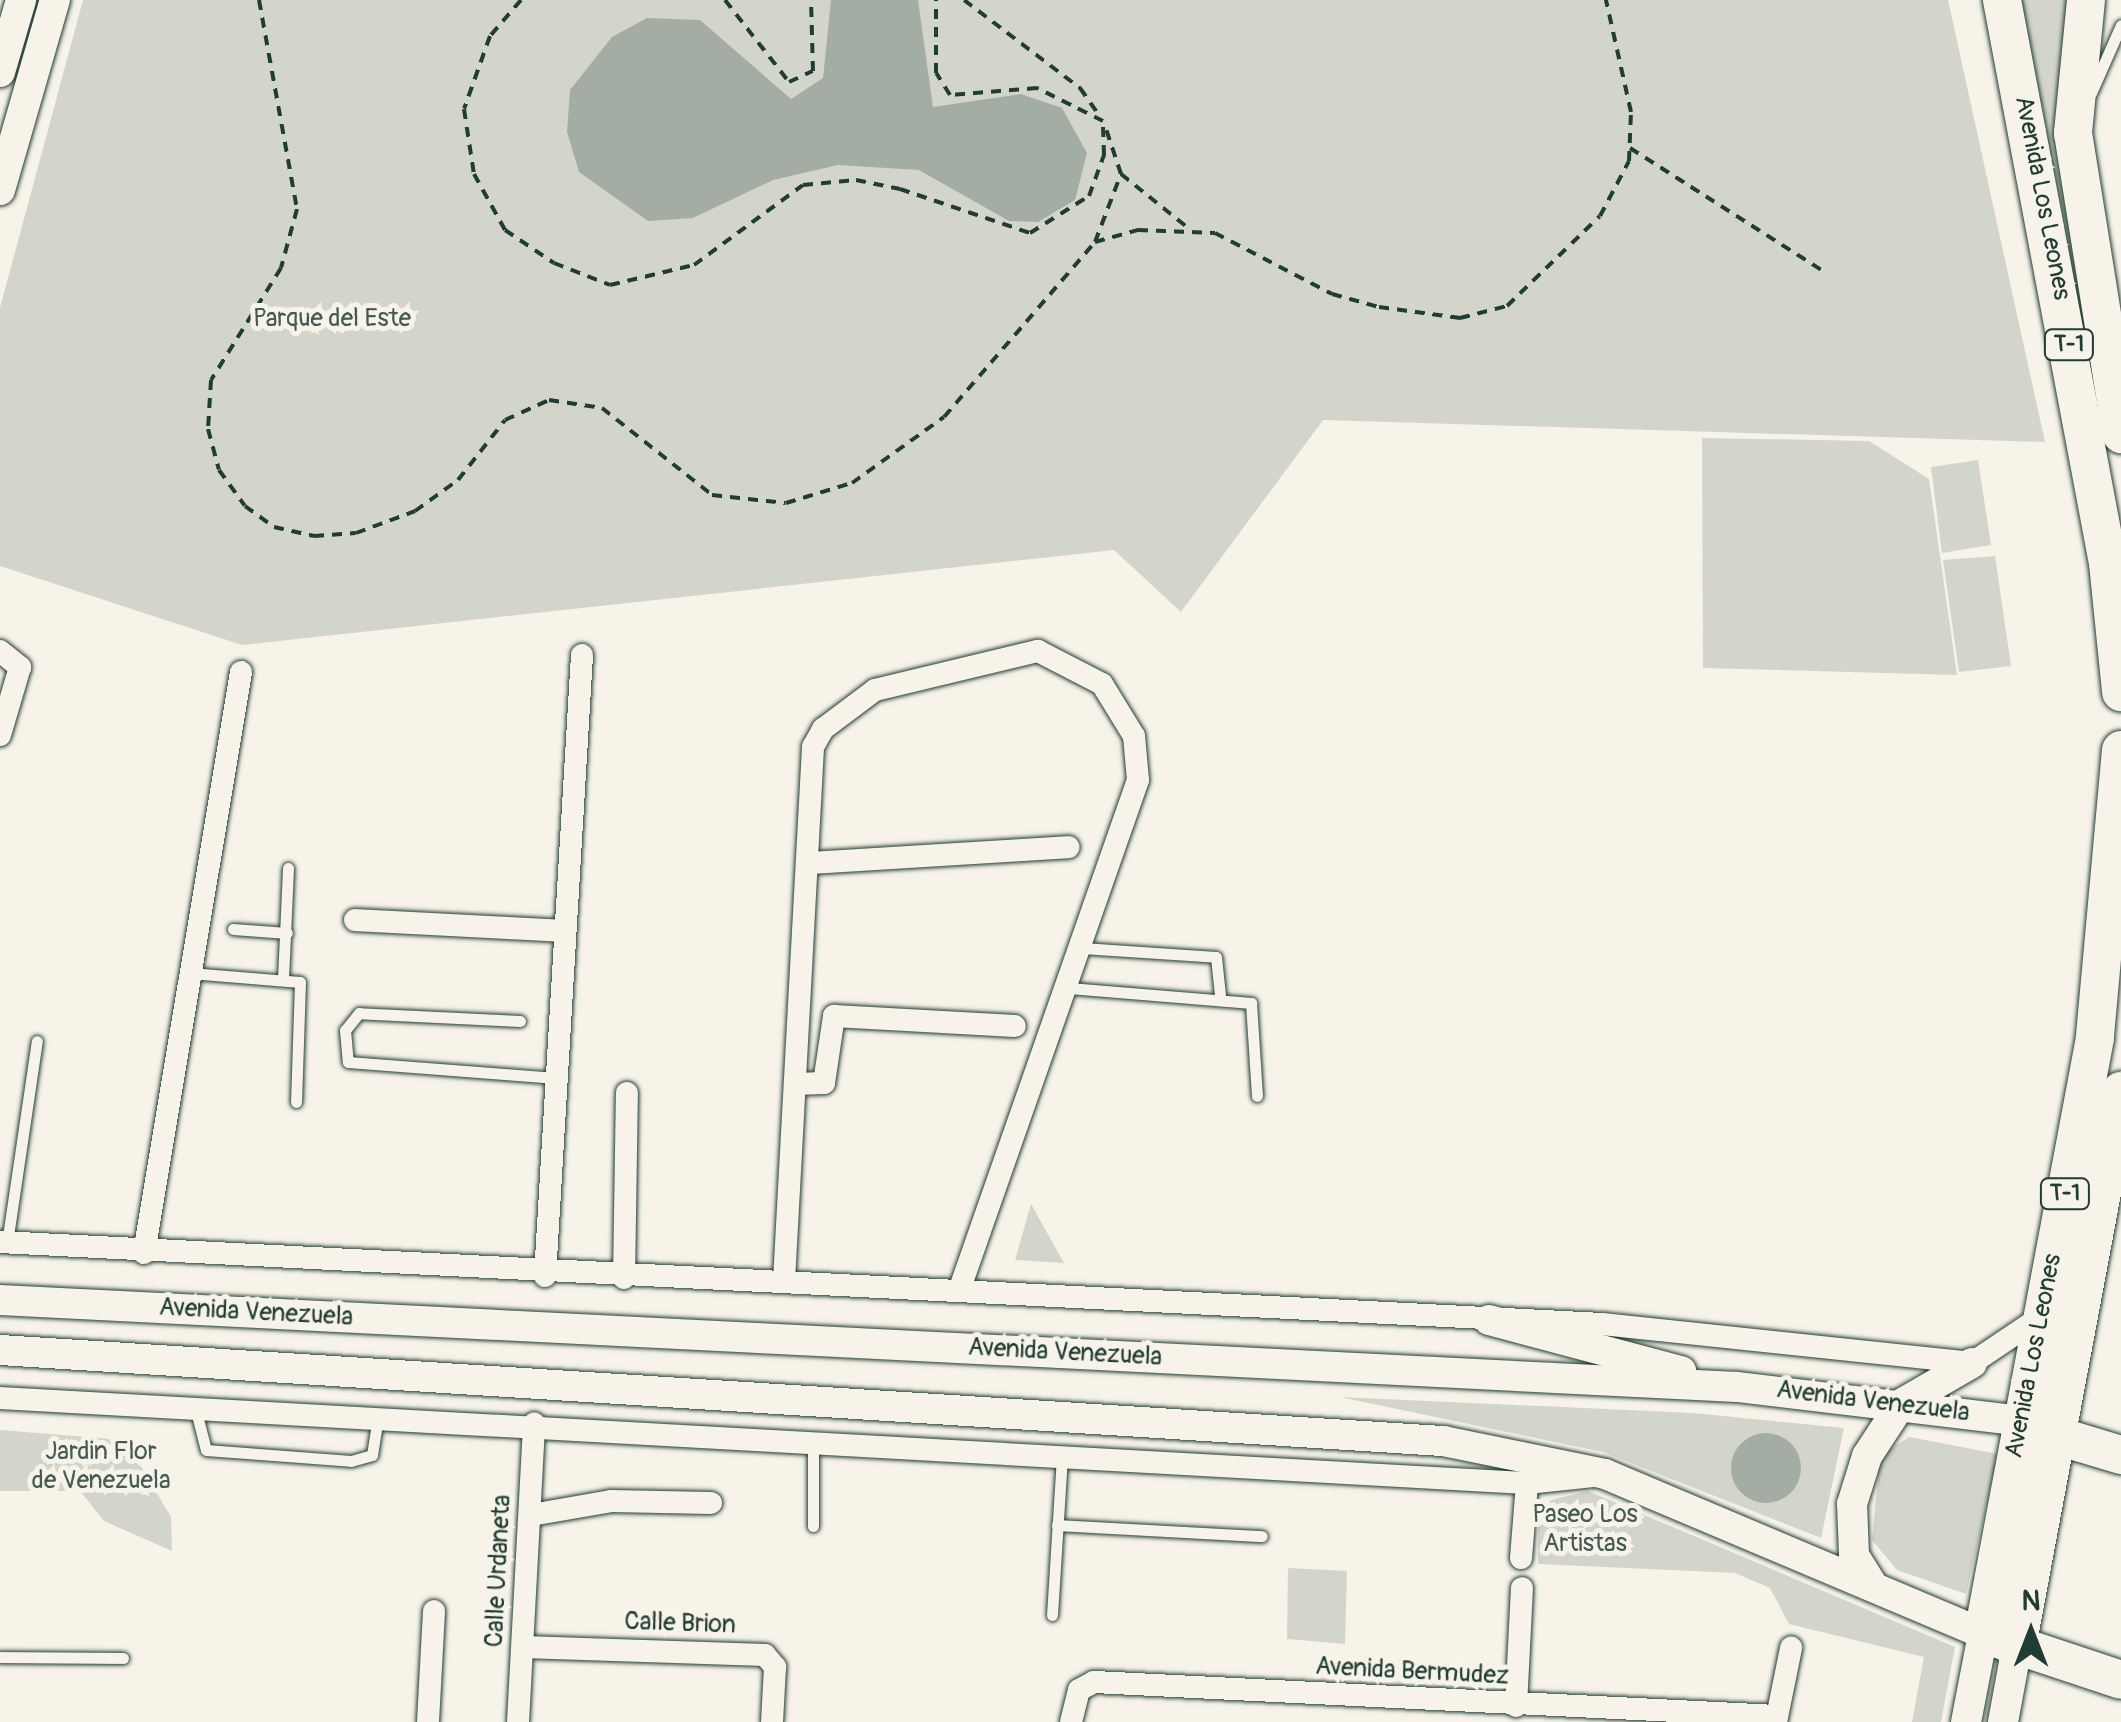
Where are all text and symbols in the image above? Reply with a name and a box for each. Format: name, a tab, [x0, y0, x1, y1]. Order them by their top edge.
street label: Avenida Los Leones	[2008, 94, 2076, 302]
park label: Parque del Este	[253, 304, 411, 334]
road number: T-1	[2042, 328, 2096, 362]
road number: T-1	[2038, 1177, 2092, 1211]
street label: Avenida Los Leones	[2000, 1252, 2068, 1460]
street label: Avenida Venezuela	[158, 1293, 354, 1333]
street label: Avenida Venezuela	[967, 1333, 1163, 1373]
street label: Avenida Venezuela	[1775, 1375, 1971, 1429]
park label: Jardin Flor de Venezuela	[31, 1438, 171, 1497]
street label: Calle Urdaneta	[480, 1494, 518, 1648]
park label: Paseo Los Artistas	[1532, 1501, 1638, 1560]
north arrow	[1981, 1582, 2081, 1682]
text: N	[2022, 1584, 2040, 1619]
street label: Calle Brion	[624, 1607, 736, 1641]
street label: Avenida Bermudez	[1314, 1652, 1510, 1692]

